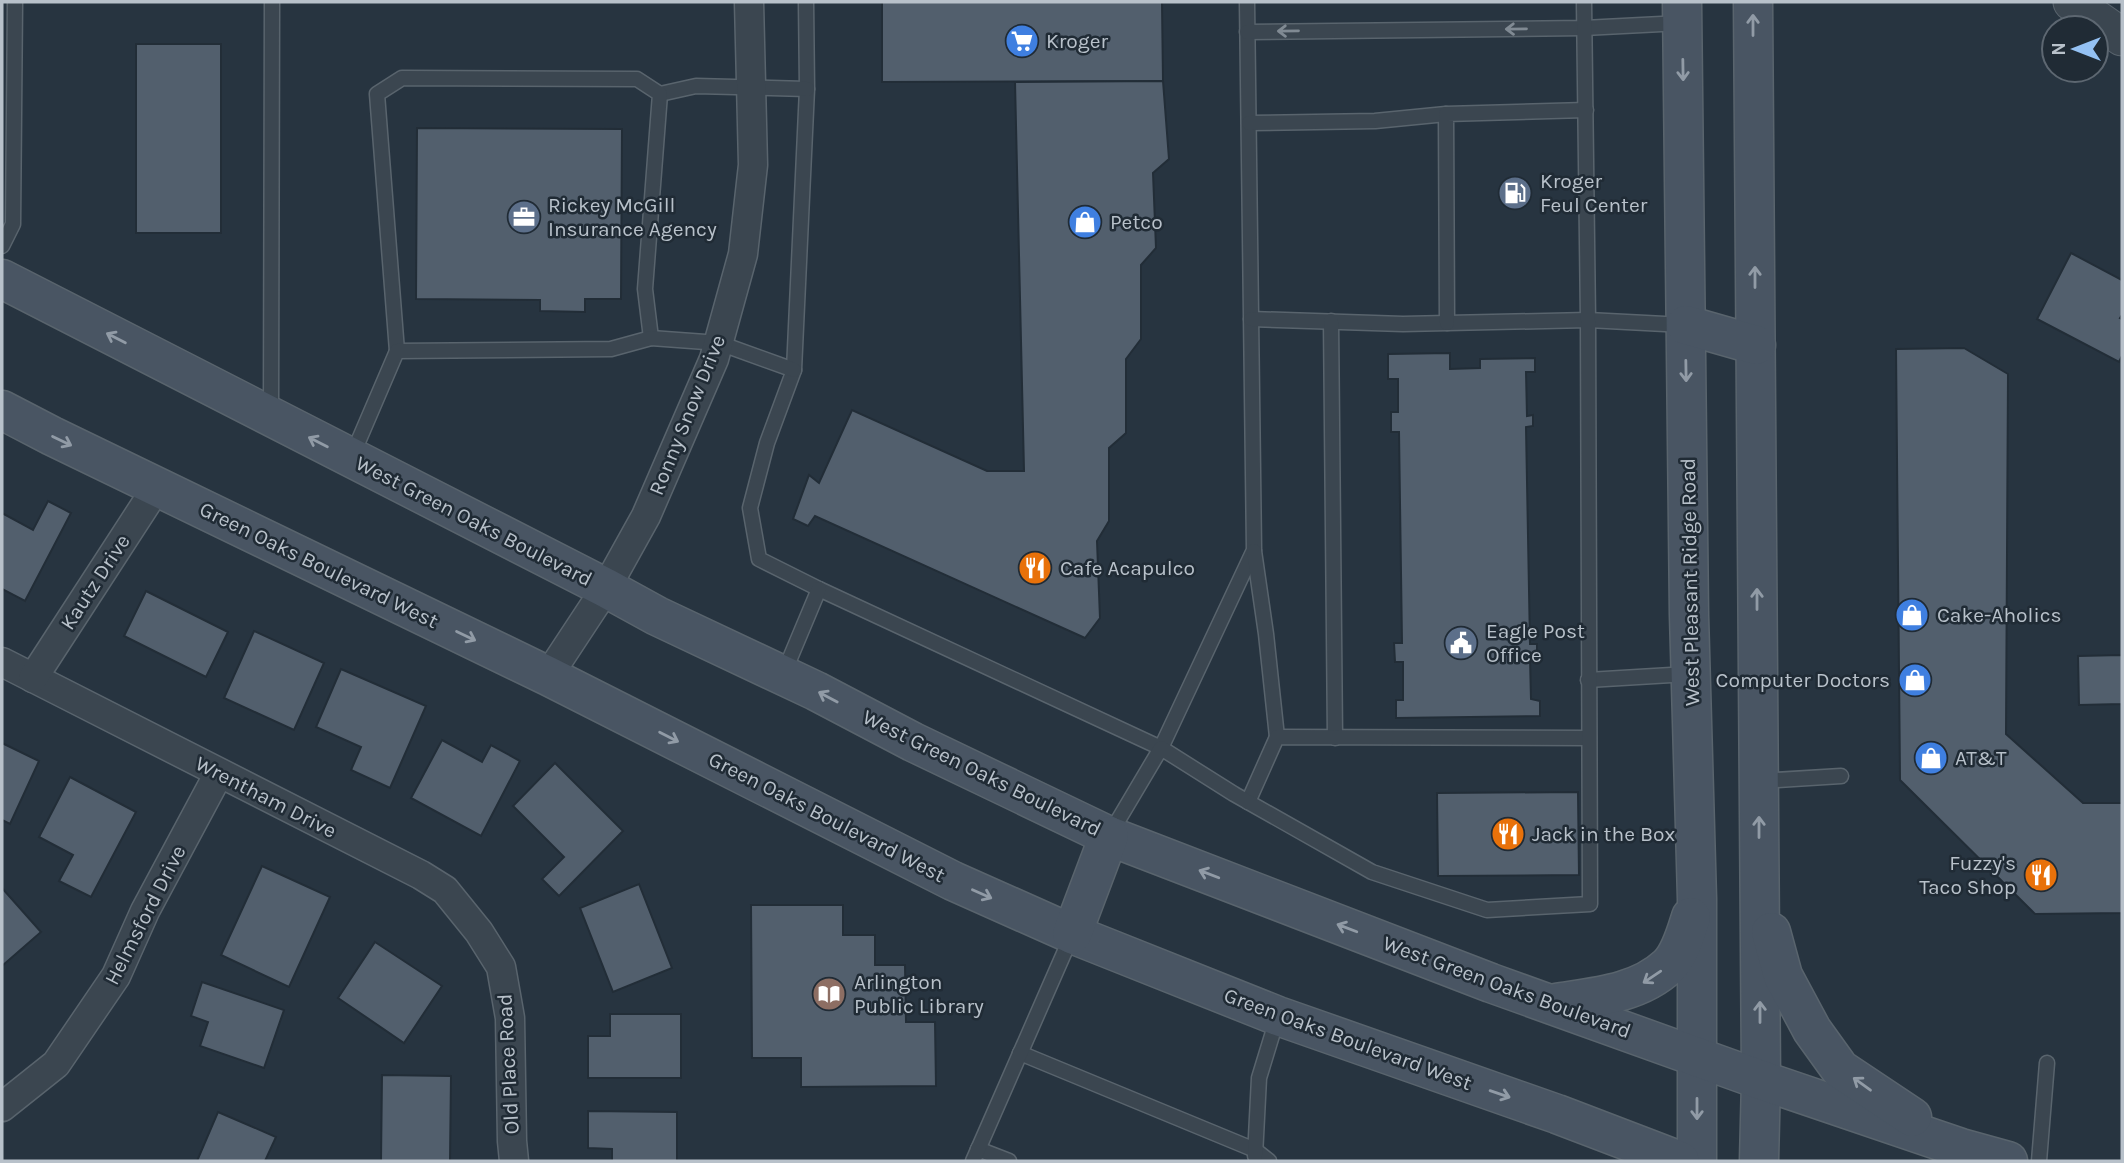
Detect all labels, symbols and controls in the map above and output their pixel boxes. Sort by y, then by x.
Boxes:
one-way arrow [1746,13,1760,36]
north arrow [2040,14,2110,84]
supermarket icon: Kroger [1003,22,1041,60]
one-way arrow [1504,22,1527,36]
one-way arrow [1277,25,1300,38]
place label: Kroger [1046,29,1108,53]
text: N [2048,42,2070,56]
one-way arrow [1676,58,1689,81]
place label: Kroger Feul Center [1540,169,1648,217]
fuel station icon: Kroger Feul Center [1496,174,1534,212]
place label: Rickey McGill Insurance Agency [548,193,717,241]
office icon: Rickey McGill Insurance Agency [505,198,543,236]
shop icon: Petco [1066,203,1104,241]
place label: Petco [1110,210,1163,234]
one-way arrow [1748,265,1762,288]
one-way arrow [106,331,126,345]
street label: Ronny Snow Drive [644,331,730,499]
one-way arrow [1680,359,1693,382]
one-way arrow [51,435,72,448]
one-way arrow [308,435,329,449]
street label: West Green Oaks Boulevard [352,451,596,591]
street label: West Pleasant Ridge Road [1676,458,1704,706]
street label: Green Oaks Boulevard West [196,497,442,633]
street label: Kautz Drive [55,530,135,634]
restaurant icon: Cafe Acapulco [1016,549,1054,587]
place label: Cafe Acapulco [1060,556,1195,580]
one-way arrow [1751,588,1764,611]
shop icon: Cake-Aholics [1893,596,1931,634]
place label: Cake-Aholics [1937,603,2062,627]
place label: Eagle Post Office [1486,619,1585,667]
public building icon: Eagle Post Office [1442,624,1480,662]
one-way arrow [455,630,476,643]
shop icon: Computer Doctors [1896,661,1934,699]
place label: Computer Doctors [1716,668,1890,692]
one-way arrow [818,690,839,703]
street label: West Green Oaks Boulevard [859,705,1105,841]
one-way arrow [658,731,679,745]
shop icon: AT&T [1912,739,1950,777]
place label: AT&T [1955,746,2007,770]
street label: Green Oaks Boulevard West [705,747,949,887]
street label: Wrentham Drive [192,751,340,843]
restaurant icon: Jack in the Box [1489,815,1527,853]
one-way arrow [1752,816,1766,839]
place label: Jack in the Box [1532,822,1675,846]
street label: Helmsford Drive [99,841,191,989]
place label: Fuzzy's Taco Shop [1919,851,2016,899]
restaurant icon: Fuzzy's Taco Shop [2022,856,2060,894]
one-way arrow [1198,867,1220,880]
one-way arrow [971,888,993,901]
one-way arrow [1337,920,1359,933]
street label: West Green Oaks Boulevard [1380,931,1634,1043]
one-way arrow [1643,969,1662,984]
place label: Arlington Public Library [854,970,984,1018]
library icon: Arlington Public Library [810,975,848,1013]
street label: Green Oaks Boulevard West [1221,983,1475,1095]
street label: Old Place Road [492,993,524,1135]
one-way arrow [1754,1001,1767,1024]
one-way arrow [1853,1077,1872,1092]
one-way arrow [1489,1088,1511,1101]
one-way arrow [1690,1097,1704,1120]

